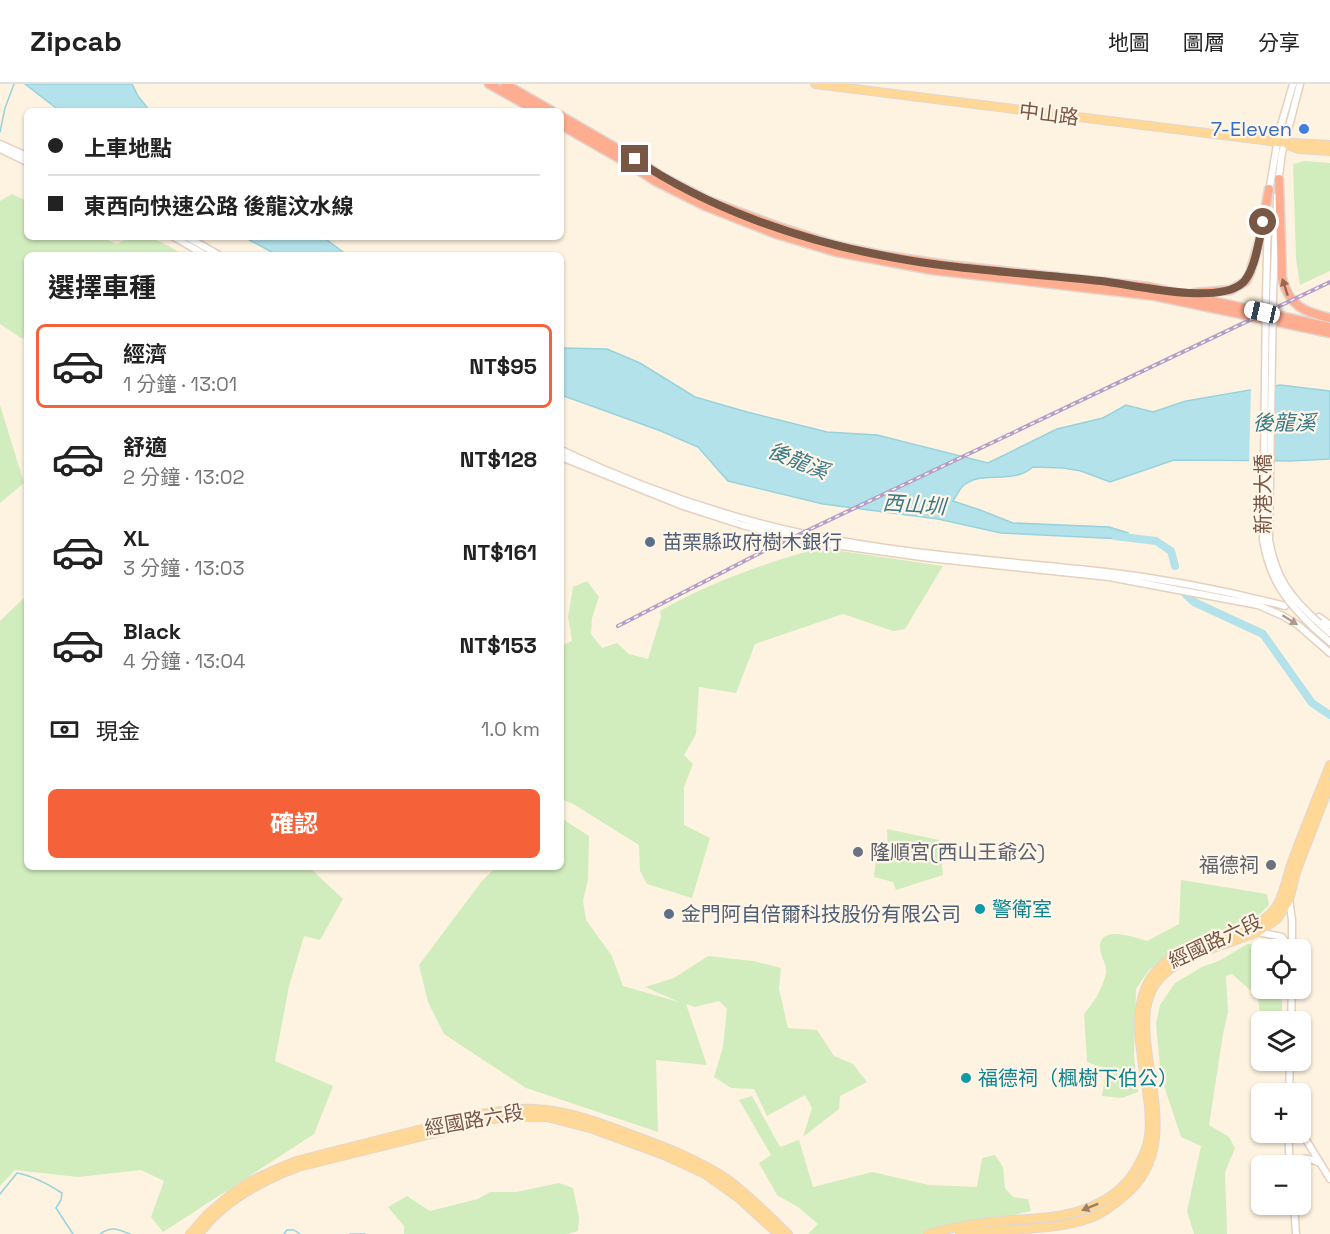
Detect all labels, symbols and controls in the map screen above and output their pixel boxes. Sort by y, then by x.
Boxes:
text: Zipcab [30,23,122,59]
text: 地圖 [1108,29,1150,56]
text: 圖層 [1183,29,1225,56]
text: 分享 [1258,29,1300,56]
street label: 中山路 [1018,97,1080,131]
place label: 7-Eleven [1211,116,1292,142]
marker: 7-Eleven [1297,122,1311,136]
text: 上車地點 [84,134,172,162]
route end [621,145,648,172]
text: 東西向快速公路 後龍汶水線 [84,192,354,220]
route start [1249,208,1276,235]
text: 選擇車種 [48,270,156,305]
one-way arrow [1280,278,1289,296]
car [1242,299,1282,325]
icon: car [51,339,105,393]
text: 經濟 [123,340,167,368]
text: NT$95 [469,352,537,380]
text: 1 分鐘 · 13:01 [123,371,237,397]
water label: 後龍溪 [1253,409,1318,436]
icon: car [51,432,105,486]
text: 舒適 [123,433,167,461]
water label: 後龍溪 [764,436,835,486]
text: NT$128 [460,445,537,473]
street label: 新港大橋 [1250,454,1276,534]
text: 2 分鐘 · 13:02 [123,464,245,490]
water label: 西山圳 [882,489,949,520]
text: XL [123,524,149,552]
icon: car [51,525,105,579]
place label: 苗栗縣政府樹木銀行 [662,529,842,555]
marker: 苗栗縣政府樹木銀行 [643,535,657,549]
text: NT$161 [463,538,537,566]
text: 3 分鐘 · 13:03 [123,555,245,581]
one-way arrow [1282,615,1298,626]
text: Black [123,617,181,645]
icon: car [51,618,105,672]
text: NT$153 [459,631,537,659]
text: 4 分鐘 · 13:04 [123,648,245,674]
icon: cash [48,713,81,746]
text: 1.0 km [481,716,540,742]
text: 現金 [96,717,140,745]
button: 確認 [48,789,540,858]
place label: 隆順宮(西山王爺公) [870,839,1045,865]
marker: 隆順宮(西山王爺公) [851,845,865,859]
place label: 福德祠 [1199,852,1259,878]
marker: 福德祠 [1264,858,1278,872]
place label: 警衛室 [992,896,1052,922]
place label: 金門阿自倍爾科技股份有限公司 [681,901,961,927]
marker: 警衛室 [973,902,987,916]
marker: 金門阿自倍爾科技股份有限公司 [662,907,676,921]
street label: 經國路六段 [1164,908,1266,974]
map controls [1251,939,1311,1215]
button: locate [1251,939,1311,999]
button: layers [1251,1011,1311,1071]
place label: 福德祠（楓樹下伯公） [978,1065,1178,1091]
marker: 福德祠（楓樹下伯公） [959,1071,973,1085]
button: + [1251,1083,1311,1143]
street label: 經國路六段 [423,1099,525,1141]
button: − [1251,1155,1311,1215]
one-way arrow [1080,1202,1098,1212]

